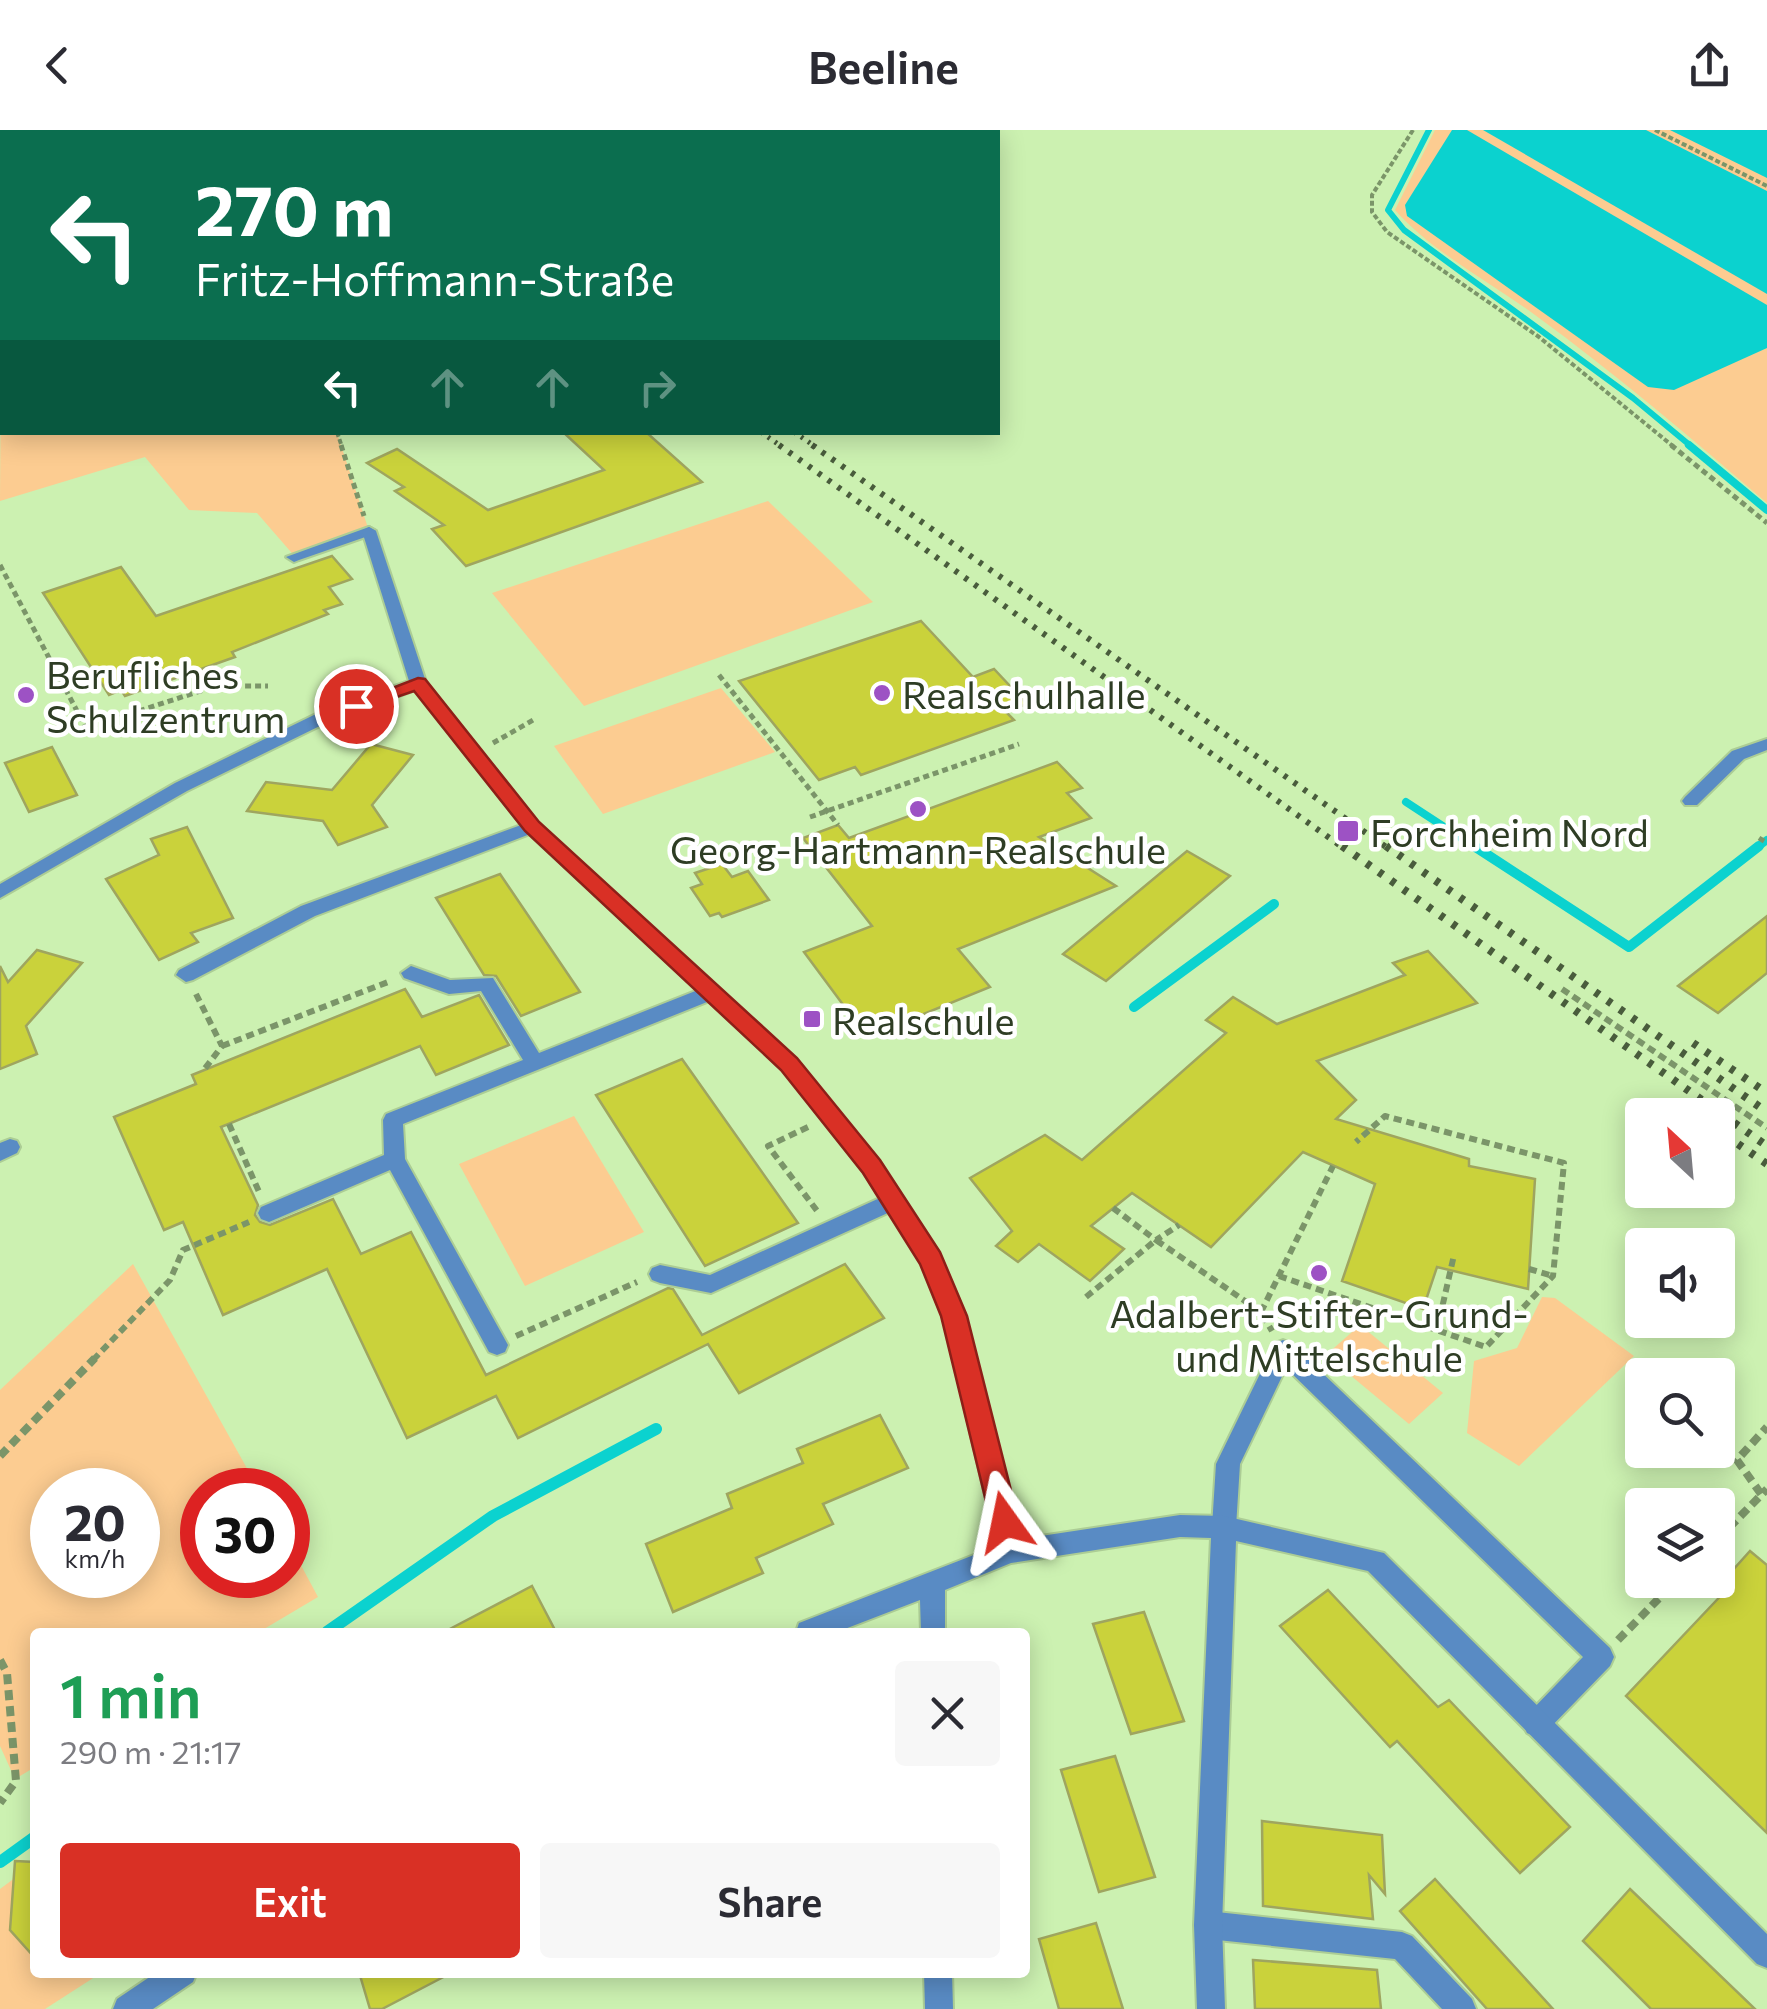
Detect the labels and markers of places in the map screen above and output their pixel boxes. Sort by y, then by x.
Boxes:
place label: Berufliches Schulzentrum [46,650,286,741]
pin [314,664,399,749]
place label: Realschulhalle [902,670,1146,717]
marker: Realschulhalle [871,682,893,704]
marker: Berufliches Schulzentrum [15,684,37,706]
marker: Georg-Hartmann-Realschule [907,798,929,820]
place label: Forchheim Nord [1370,808,1649,855]
marker: Forchheim Nord [1335,818,1361,844]
place label: Georg-Hartmann-Realschule [670,825,1166,872]
place label: Realschule [832,996,1015,1043]
marker: Realschule [801,1008,823,1030]
marker: Adalbert-Stifter-Grund- und Mittelschule [1308,1262,1330,1284]
place label: Adalbert-Stifter-Grund- und Mittelschule [1109,1289,1529,1380]

